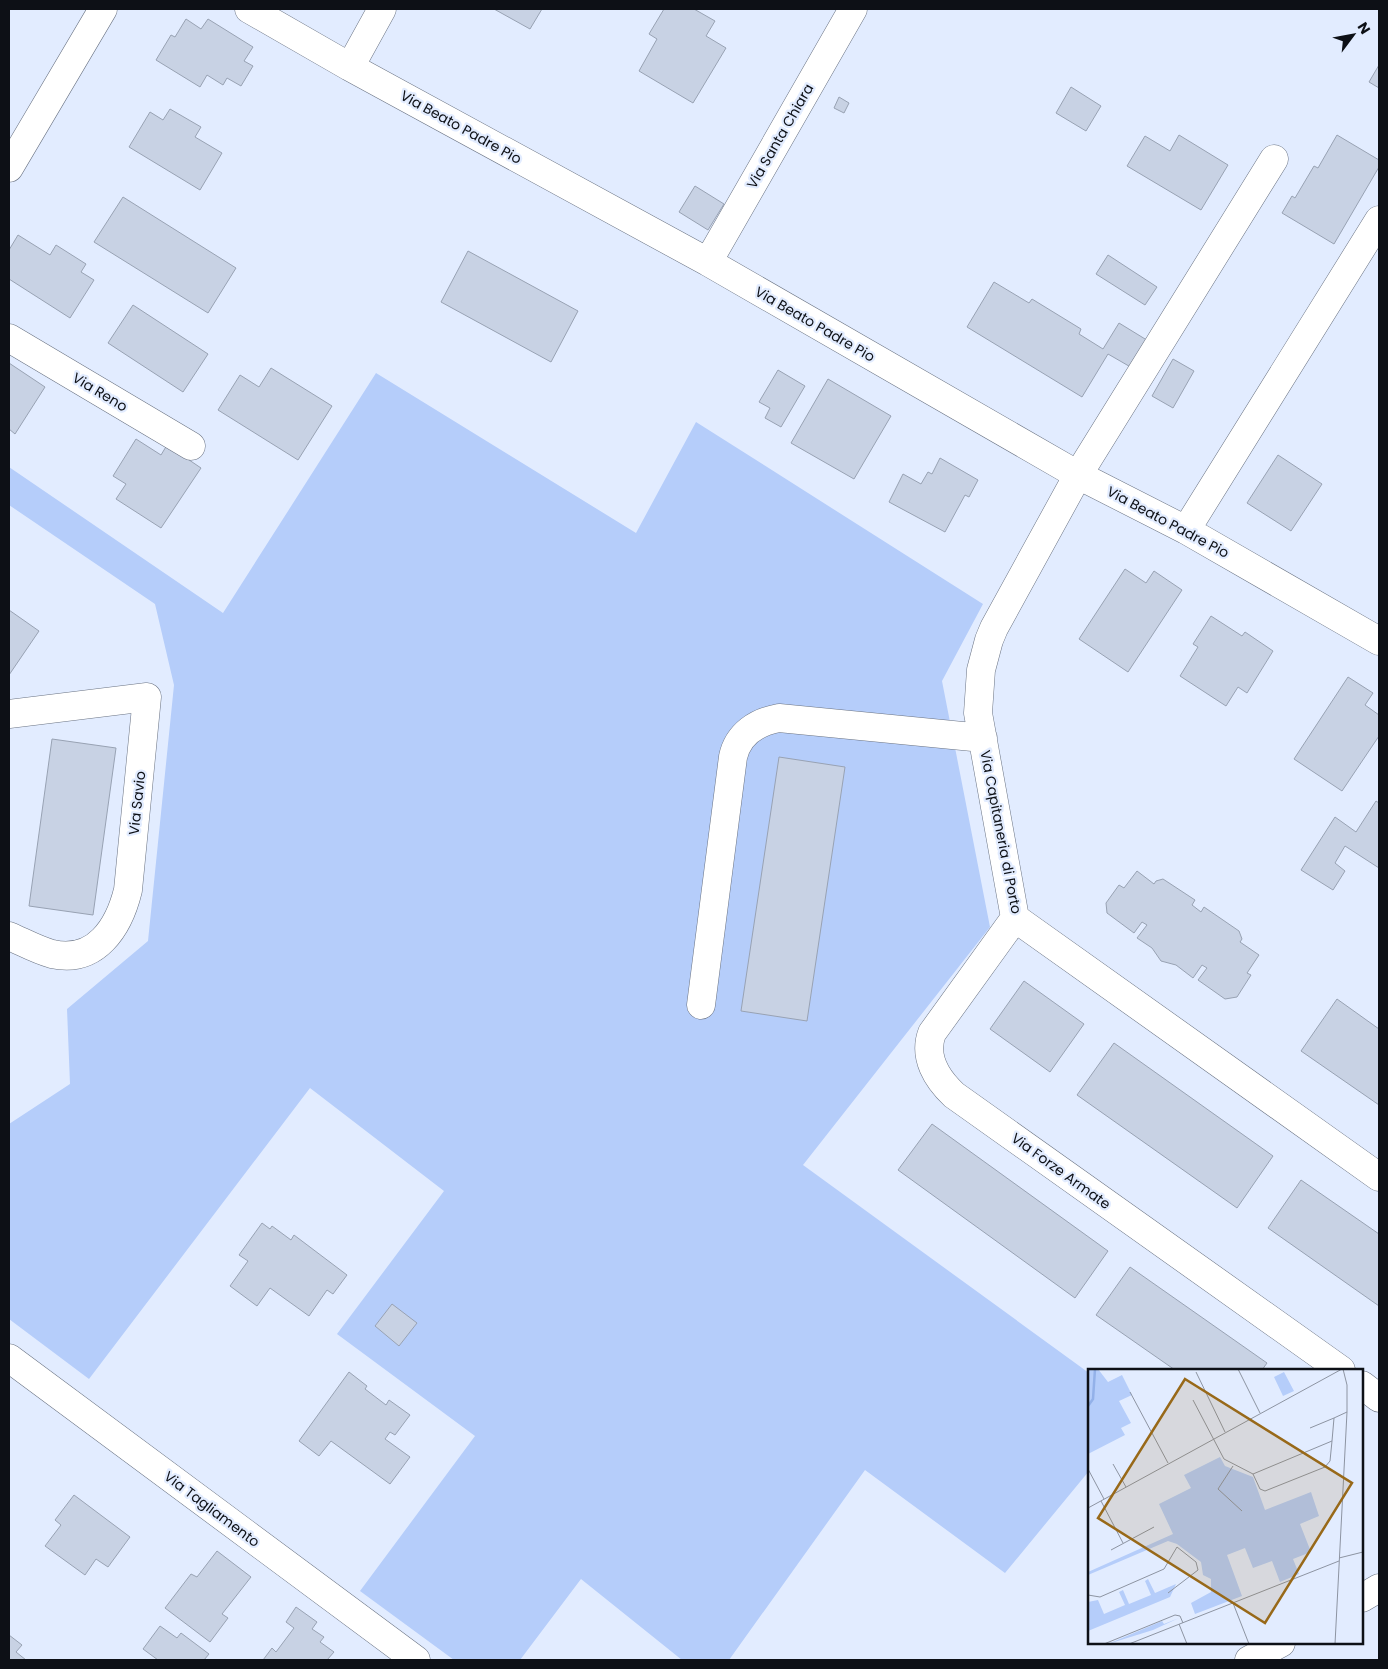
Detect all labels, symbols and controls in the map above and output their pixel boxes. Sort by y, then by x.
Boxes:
north arrow [1328,10,1378,60]
text: N [1353,18,1375,38]
street label: Via Santa Chiara [742,80,818,192]
street label: Via Beato Padre Pio [397,85,525,169]
street label: Via Beato Padre Pio [751,281,879,367]
street label: Via Reno [69,368,131,416]
street label: Via Beato Padre Pio [1103,481,1233,563]
street label: Via Capitaneria di Porto [975,748,1027,916]
street label: Via Savio [124,770,150,836]
street label: Via Forze Armate [1007,1128,1115,1214]
inset map [1088,1369,1363,1644]
street label: Via Tagliamento [160,1466,264,1552]

